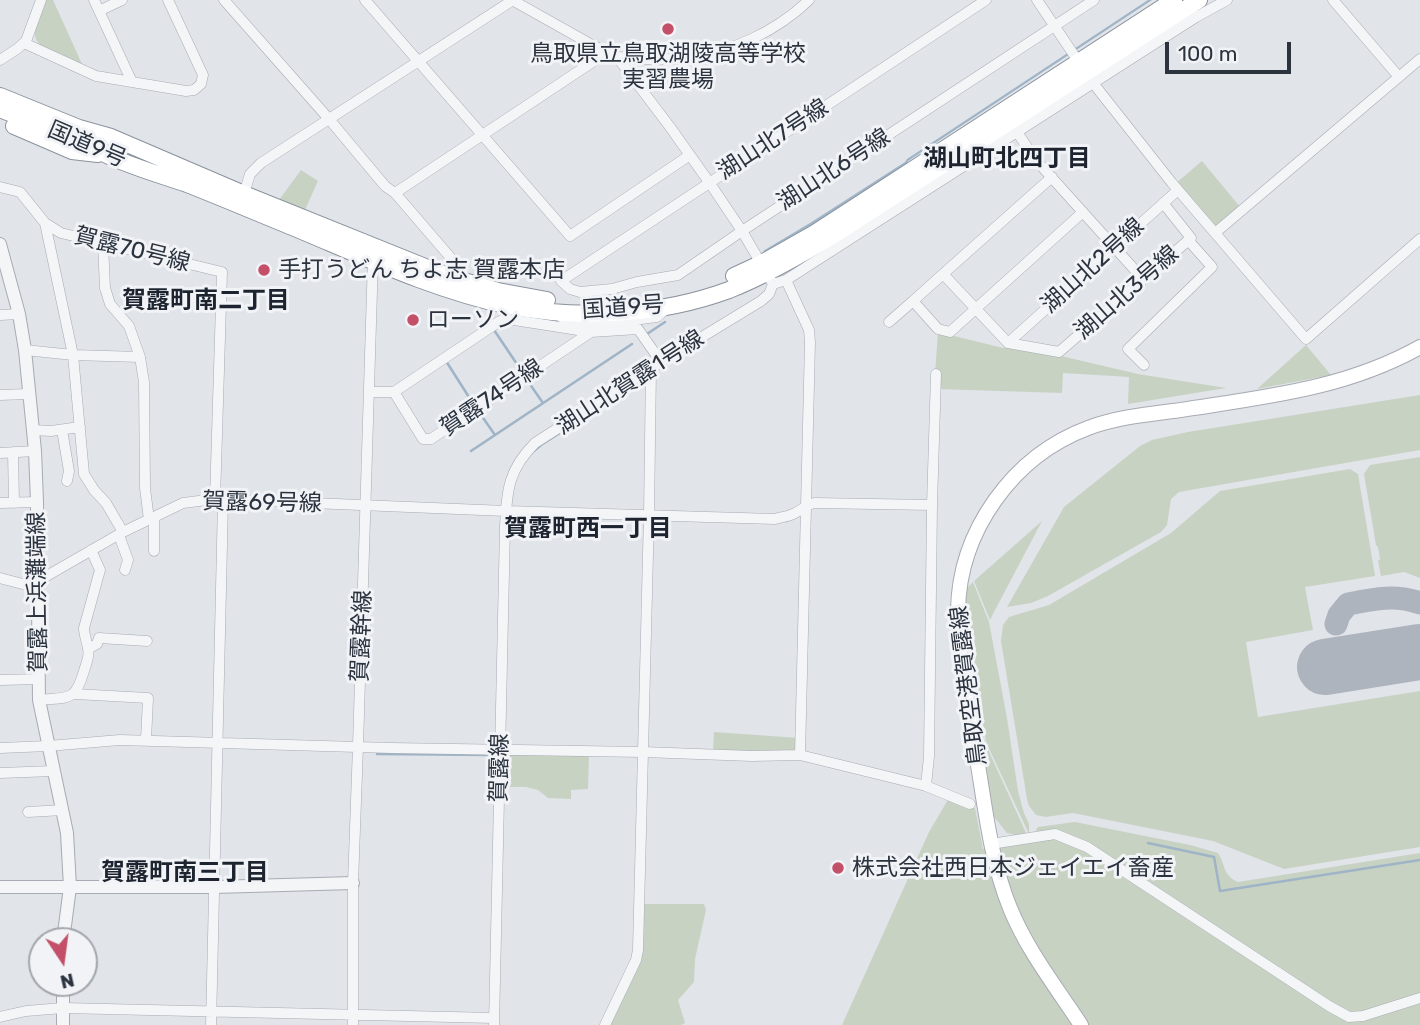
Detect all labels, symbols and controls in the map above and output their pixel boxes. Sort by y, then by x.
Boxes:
marker: 鳥取県立鳥取湖陵高等学校 実習農場 [660,21,676,37]
scale bar [1168,28,1294,72]
place label: 鳥取県立鳥取湖陵高等学校 実習農場 [530,40,806,94]
text: 100 m [1178,41,1237,66]
street label: 湖山北7号線 [712,94,834,186]
street label: 国道9号 [44,116,130,174]
street label: 湖山北6号線 [772,123,896,217]
district label: 湖山町北四丁目 [923,145,1091,173]
street label: 湖山北2号線 [1036,213,1150,319]
street label: 賀露70号線 [71,222,193,278]
street label: 湖山北3号線 [1069,240,1185,346]
place label: 手打うどん ちよ志 賀露本店 [278,256,565,284]
marker: 手打うどん ちよ志 賀露本店 [256,262,272,278]
district label: 賀露町南二丁目 [122,287,290,315]
street label: 国道9号 [581,291,665,325]
place label: ローソン [427,306,519,334]
marker: ローソン [405,312,421,328]
street label: 湖山北賀露1号線 [551,325,709,441]
street label: 賀露74号線 [436,354,548,442]
street label: 賀露69号線 [202,488,322,518]
street label: 賀露上浜灘端線 [23,511,53,673]
district label: 賀露町西一丁目 [504,515,672,543]
street label: 賀露幹線 [347,590,377,682]
street label: 鳥取空港賀露線 [945,604,993,768]
street label: 賀露線 [486,733,514,803]
place label: 株式会社西日本ジェイエイ畜産 [852,854,1174,882]
district label: 賀露町南三丁目 [101,859,269,887]
marker: 株式会社西日本ジェイエイ畜産 [830,860,846,876]
north arrow [28,927,98,997]
text: N [58,968,77,994]

